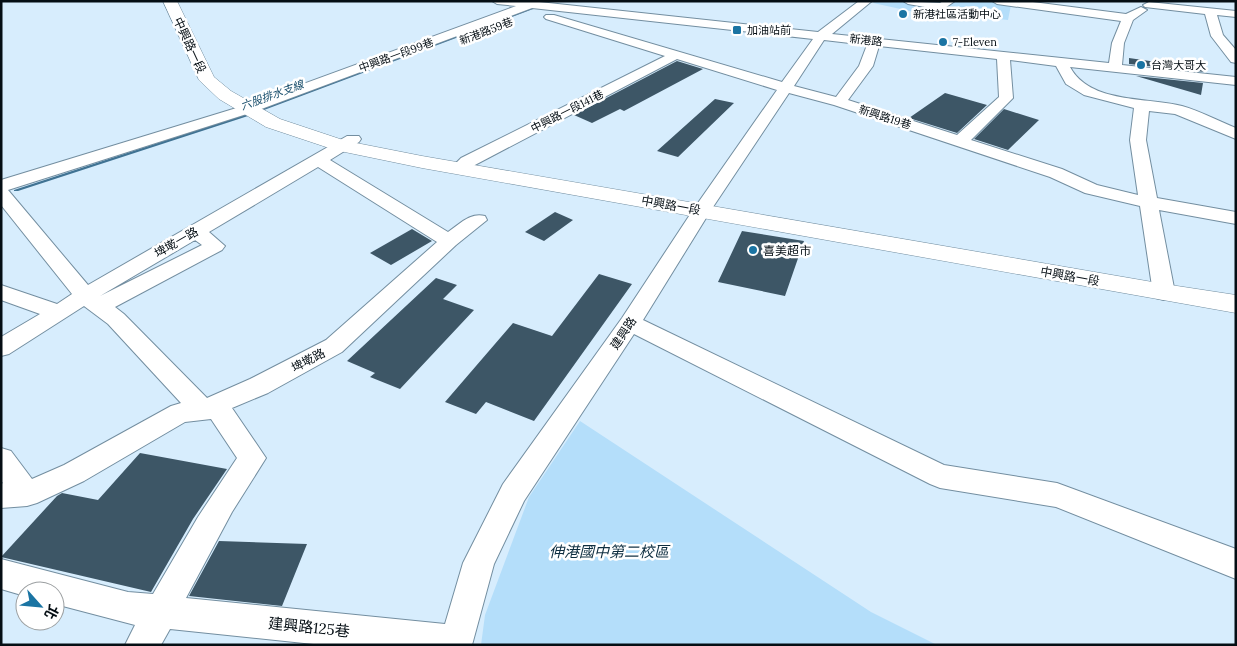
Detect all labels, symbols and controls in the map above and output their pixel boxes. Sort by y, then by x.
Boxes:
place label: 新港社區活動中心 [913,7,1001,21]
marker: 新港社區活動中心 [897,8,909,20]
street label: 新港路59巷 [457,14,515,48]
street label: 中興路一段 [171,15,209,75]
place label: 加油站前 [747,23,791,37]
marker: 加油站前 [731,24,743,36]
street label: 新港路 [849,31,883,49]
street label: 中興路一段99巷 [357,35,435,75]
place label: 7-Eleven [953,35,997,49]
marker: 7-Eleven [937,36,949,48]
place label: 台灣大哥大 [1151,58,1206,72]
marker: 台灣大哥大 [1135,59,1147,71]
water label: 六股排水支線 [239,76,307,113]
street label: 中興路一段141巷 [528,87,606,135]
street label: 新興路19巷 [857,102,913,132]
street label: 中興路一段 [640,192,702,218]
street label: 埤墘一路 [151,224,201,260]
place label: 喜美超市 [763,243,811,258]
marker: 喜美超市 [747,244,759,256]
street label: 中興路一段 [1039,263,1101,289]
street label: 建興路 [607,314,639,352]
street label: 埤墘路 [289,345,327,375]
park label: 伸港國中第二校區 [549,542,671,561]
north arrow [15,581,65,631]
text: 北 [40,602,63,622]
street label: 建興路125巷 [267,613,351,641]

